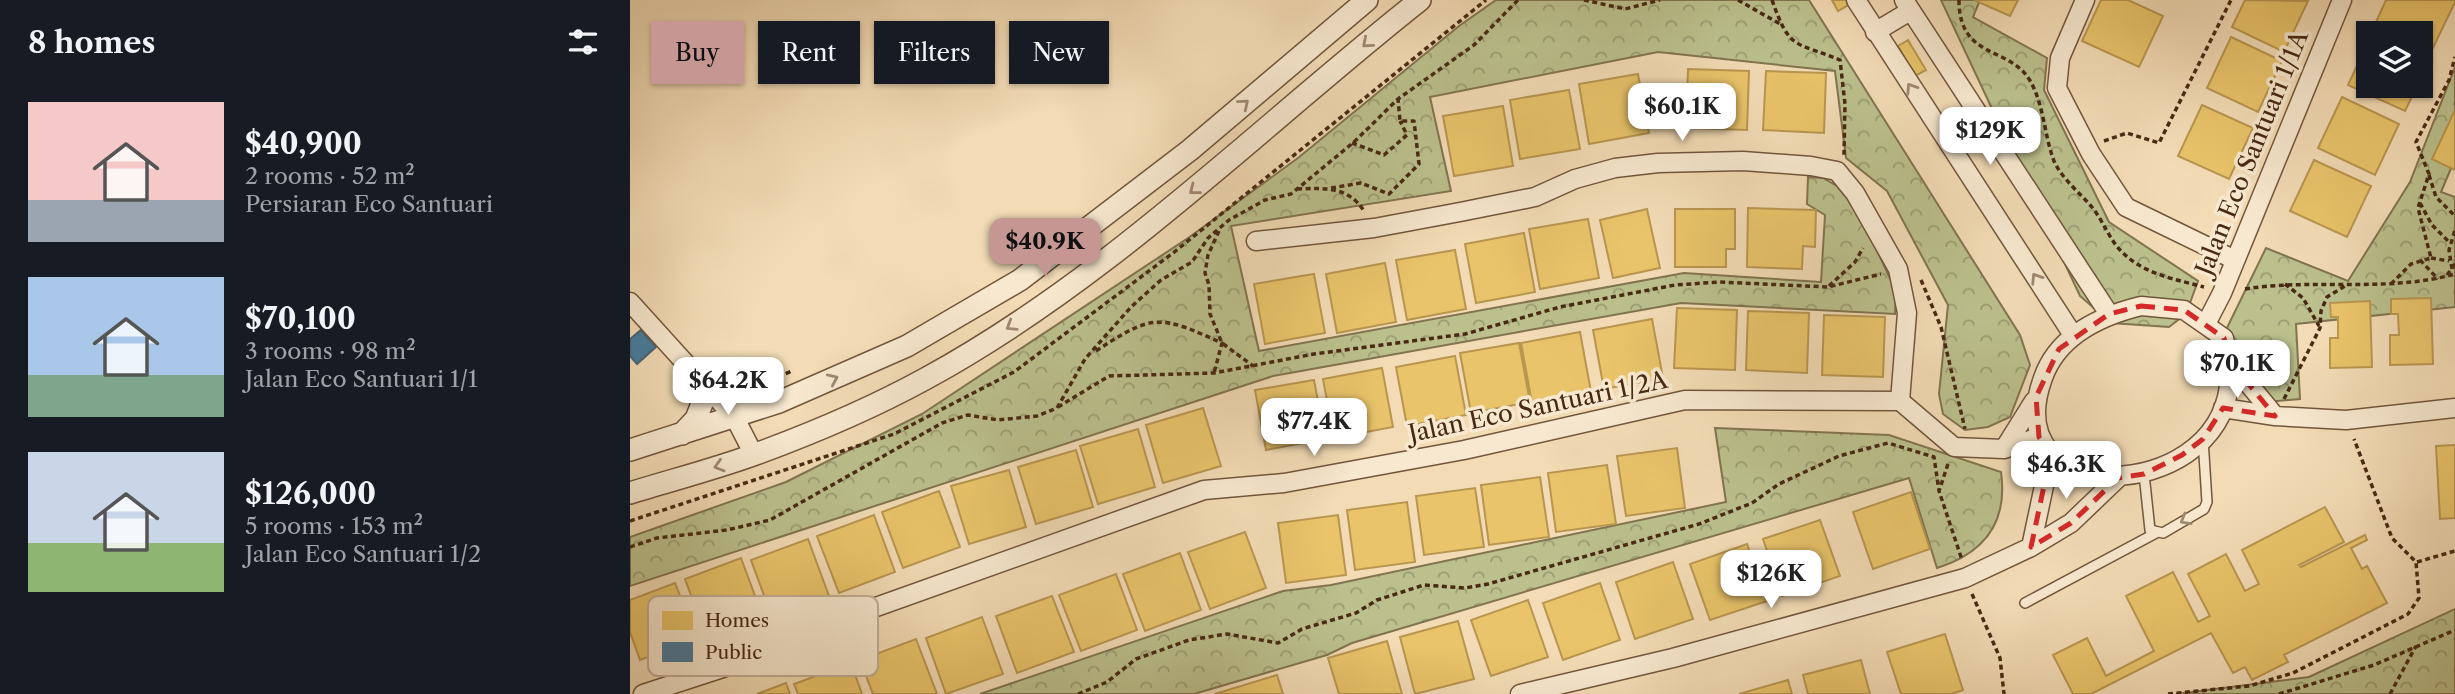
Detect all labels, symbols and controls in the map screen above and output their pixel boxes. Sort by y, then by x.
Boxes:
chip: Buy [651,21,744,84]
chip: Rent [758,21,860,84]
chip: Filters [874,21,995,84]
chip: New [1009,21,1109,84]
map controls [2356,21,2433,98]
button: layers [2356,21,2433,98]
icon: filters [564,23,602,61]
text: 8 homes [28,24,155,61]
street label: Jalan Eco Santuari 1/1A [2188,25,2314,283]
one-way arrow [1362,35,1375,47]
one-way arrow [1906,82,1919,95]
pin: $60.1K [1625,83,1739,143]
text: $60.1K [1644,92,1720,120]
one-way arrow [1236,100,1249,112]
pin: $129K [1941,108,2039,167]
text: $129K [1956,116,2024,144]
text: $40,900 [245,125,362,162]
icon: home [84,130,168,214]
text: 2 rooms · 52 m² [245,162,415,190]
one-way arrow [1189,182,1201,195]
text: Persiaran Eco Santuari [245,190,493,218]
pin: $40.9K [988,218,1102,278]
text: $40.9K [1006,227,1084,255]
one-way arrow [2031,273,2044,286]
text: $70,100 [245,300,356,337]
icon: home [84,305,168,389]
one-way arrow [1006,317,1019,330]
text: 3 rooms · 98 m² [245,337,416,365]
pin: $70.1K [2180,340,2294,400]
text: $70.1K [2200,349,2274,377]
pin: $64.2K [671,358,785,417]
text: Jalan Eco Santuari 1/1 [245,365,478,393]
street label: Jalan Eco Santuari 1/2A [1402,365,1671,449]
text: $64.2K [689,366,767,394]
one-way arrow [825,373,838,387]
pin: $77.4K [1257,398,1371,458]
text: $77.4K [1277,407,1351,435]
pin: $46.3K [2009,442,2123,501]
text: $46.3K [2027,450,2105,478]
one-way arrow [713,458,726,472]
text: $126,000 [245,475,376,512]
icon: home [84,480,168,564]
text: 5 rooms · 153 m² [245,512,423,540]
one-way arrow [2180,512,2192,525]
text: Jalan Eco Santuari 1/2 [245,540,481,568]
pin: $126K [1722,550,1820,610]
text: $126K [1737,559,1805,587]
legend [648,596,878,676]
text: Homes [705,609,769,632]
text: Public [705,641,762,664]

